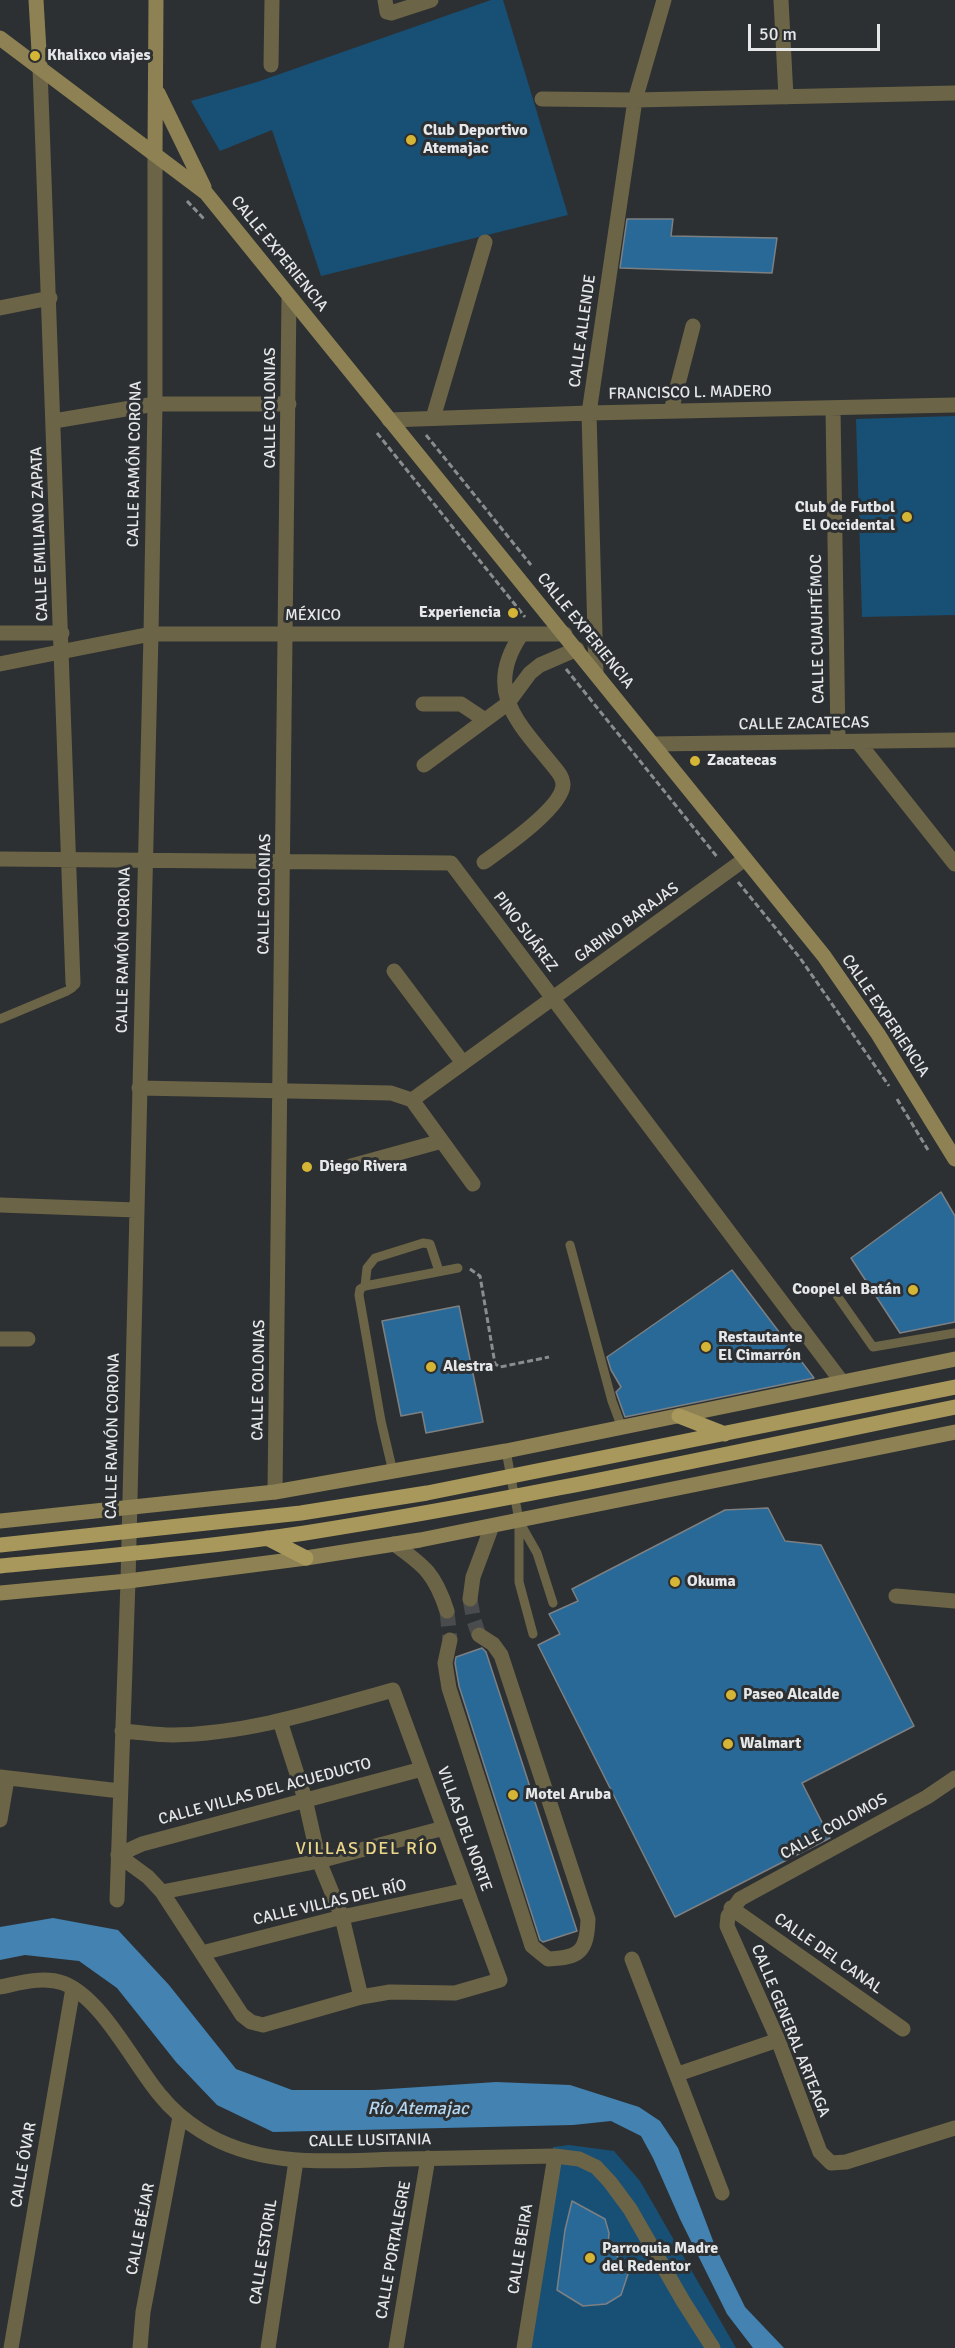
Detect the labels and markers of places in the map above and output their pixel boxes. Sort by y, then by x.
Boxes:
place label: Khalixco viajes [47,46,150,66]
marker: Khalixco viajes [28,49,42,63]
place label: Club Deportivo Atemajac [423,121,527,159]
marker: Club Deportivo Atemajac [404,133,418,147]
place label: Club de Futbol El Occidental [795,498,895,536]
marker: Club de Futbol El Occidental [900,510,914,524]
place label: Experiencia [419,603,501,623]
marker: Experiencia [506,606,520,620]
place label: Zacatecas [707,751,777,771]
marker: Zacatecas [688,754,702,768]
place label: Diego Rivera [319,1157,407,1177]
marker: Diego Rivera [300,1160,314,1174]
place label: Coopel el Batán [792,1280,901,1300]
marker: Coopel el Batán [906,1283,920,1297]
place label: Restautante El Cimarrón [718,1328,802,1366]
marker: Restautante El Cimarrón [699,1340,713,1354]
place label: Alestra [443,1357,493,1377]
marker: Alestra [424,1360,438,1374]
place label: Okuma [687,1572,736,1592]
marker: Okuma [668,1575,682,1589]
place label: Paseo Alcalde [743,1685,839,1705]
marker: Paseo Alcalde [724,1688,738,1702]
place label: Walmart [740,1734,801,1754]
marker: Walmart [721,1737,735,1751]
place label: Motel Aruba [525,1785,611,1805]
marker: Motel Aruba [506,1788,520,1802]
place label: Parroquia Madre del Redentor [602,2239,718,2277]
marker: Parroquia Madre del Redentor [583,2251,597,2265]

